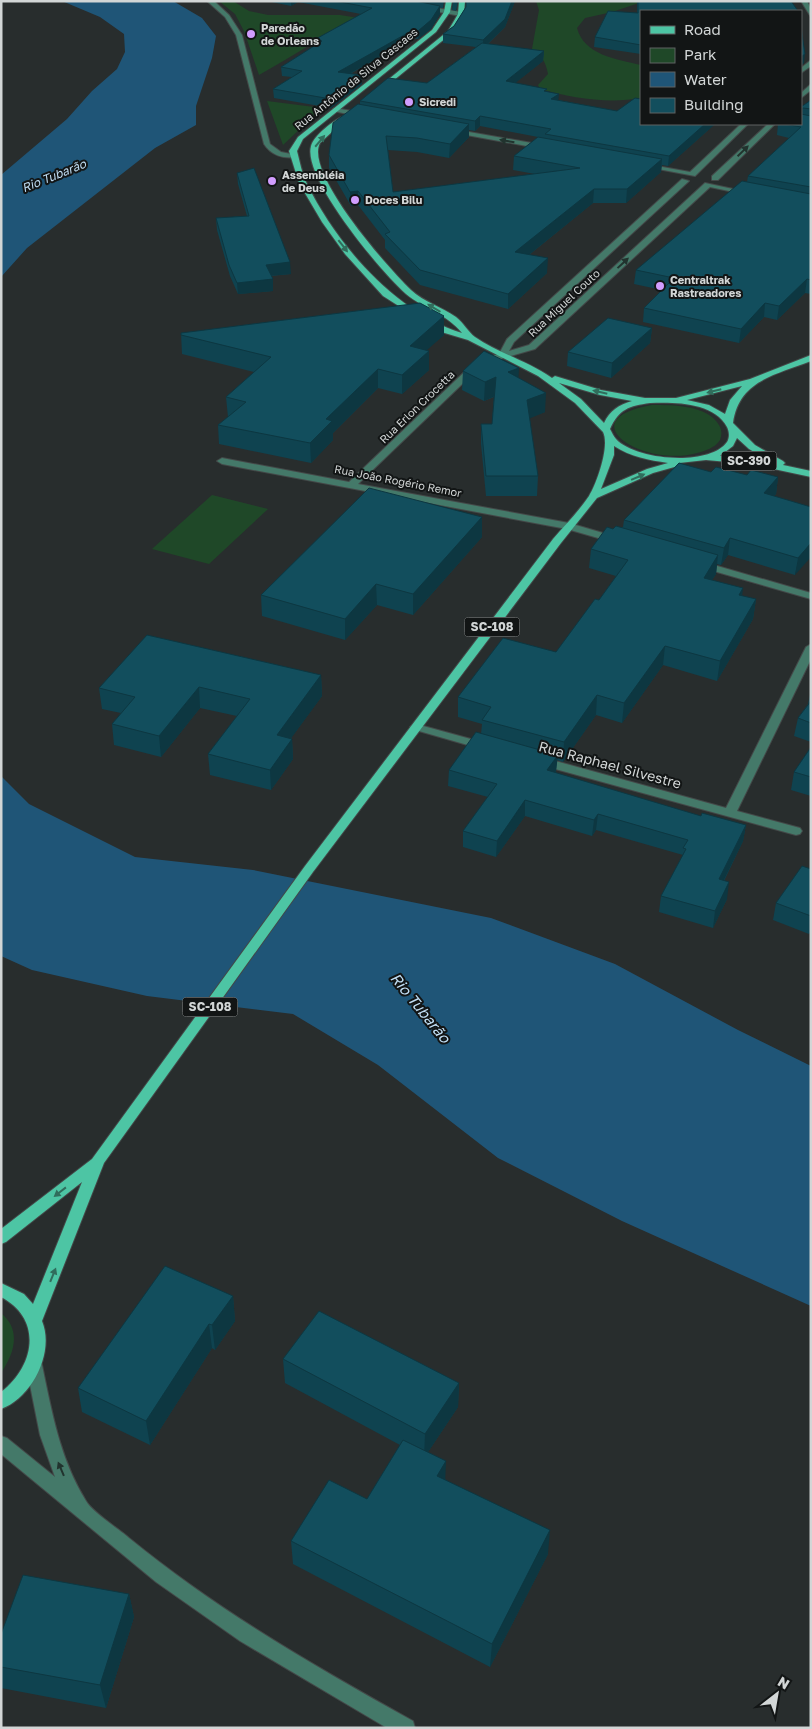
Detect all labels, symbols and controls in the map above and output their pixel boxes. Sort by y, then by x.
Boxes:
legend [640,10,802,125]
text: Road [684,20,721,38]
place label: Paredão de Orleans [261,21,319,47]
street label: Rua Antônio da Silva Cascaes [291,25,420,132]
marker: Paredão de Orleans [245,28,257,40]
text: Park [684,45,717,63]
text: Water [684,70,727,88]
place label: Sicredi [419,95,456,108]
text: Building [684,95,744,113]
marker: Sicredi [403,96,415,108]
one-way arrow [314,135,325,148]
one-way arrow [498,136,514,144]
one-way arrow [737,145,749,157]
water label: Rio Tubarão [20,156,89,195]
place label: Assembléia de Deus [282,168,344,194]
marker: Assembléia de Deus [266,175,278,187]
place label: Doces Bilu [365,193,422,206]
marker: Doces Bilu [349,194,361,206]
one-way arrow [338,239,349,252]
one-way arrow [617,257,629,269]
street label: Rua Miguel Couto [525,266,602,339]
place label: Centraltrak Rastreadores [670,273,742,299]
marker: Centraltrak Rastreadores [654,280,666,292]
one-way arrow [427,304,440,313]
street label: Rua Erlon Crocetta [377,368,457,446]
one-way arrow [706,387,721,395]
one-way arrow [593,388,608,396]
road number: SC-390 [722,452,776,471]
street label: Rua João Rogério Remor [333,462,463,499]
one-way arrow [630,472,645,480]
road number: SC-108 [464,618,520,636]
street label: Rua Raphael Silvestre [537,737,683,792]
water label: Rio Tubarão [387,969,455,1047]
road number: SC-108 [182,998,238,1016]
one-way arrow [54,1186,67,1197]
one-way arrow [49,1267,57,1282]
one-way arrow [56,1462,64,1476]
north arrow [752,1669,802,1719]
text: N [775,1672,793,1692]

